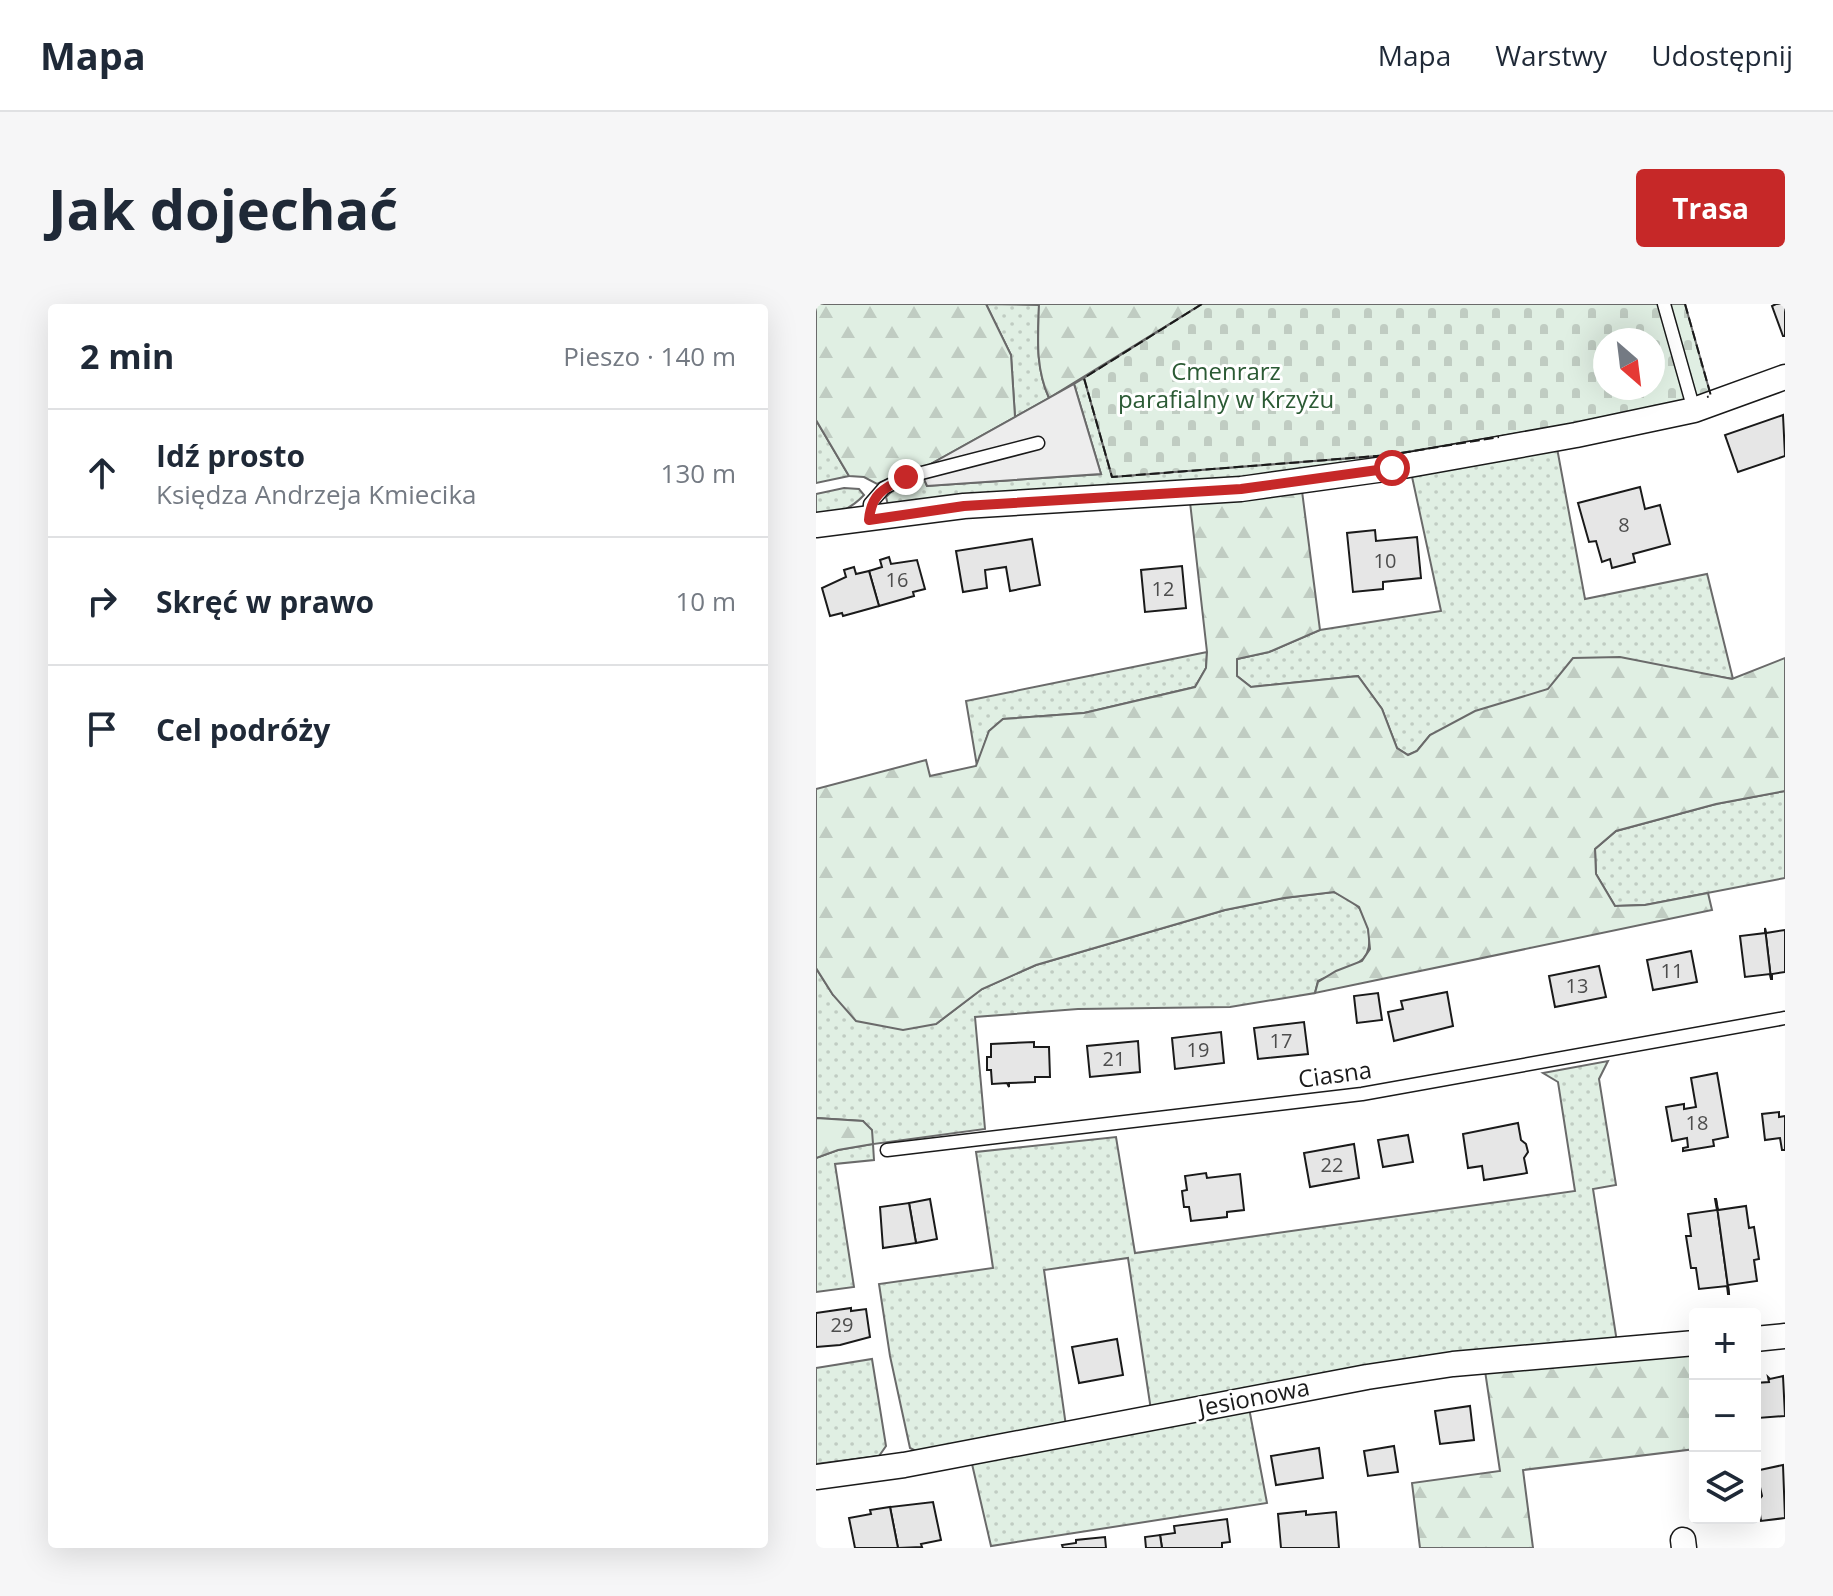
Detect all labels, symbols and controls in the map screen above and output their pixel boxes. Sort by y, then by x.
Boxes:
text: Mapa [40,29,146,81]
text: Mapa [1378,36,1451,74]
text: Warstwy [1495,36,1607,74]
text: Udostępnij [1651,36,1793,74]
button: Trasa [1636,169,1785,247]
text: Jak dojechać [48,170,398,246]
north arrow [1593,328,1665,400]
text: 2 min [80,333,174,379]
text: Pieszo · 140 m [563,338,736,374]
park label: Cmenrarz parafialny w Krzyżu [1118,354,1334,415]
text: Idź prosto [156,435,305,476]
route start [1374,450,1410,486]
icon: ahead [80,451,124,495]
text: 130 m [661,455,736,491]
route end [888,459,924,495]
text: Księdza Andrzeja Kmiecika [156,476,477,512]
house number: 8 [1618,511,1630,538]
house number: 10 [1374,547,1396,574]
house number: 16 [886,566,908,593]
house number: 12 [1152,575,1174,602]
icon: right [80,579,124,623]
text: Skręć w prawo [156,581,374,622]
text: 10 m [675,583,736,619]
icon: arrive [80,707,124,751]
text: Cel podróży [156,709,330,750]
house number: 11 [1661,957,1683,984]
house number: 13 [1566,972,1588,999]
house number: 17 [1270,1027,1292,1054]
house number: 19 [1187,1036,1209,1063]
house number: 21 [1103,1045,1125,1072]
street label: Ciasna [1296,1052,1374,1095]
house number: 18 [1686,1109,1708,1136]
house number: 22 [1321,1151,1343,1178]
map controls [1689,1308,1761,1524]
button: + [1689,1308,1761,1380]
house number: 29 [831,1311,853,1338]
street label: Jesionowa [1193,1370,1312,1424]
button: − [1689,1380,1761,1452]
button: layers [1689,1452,1761,1524]

